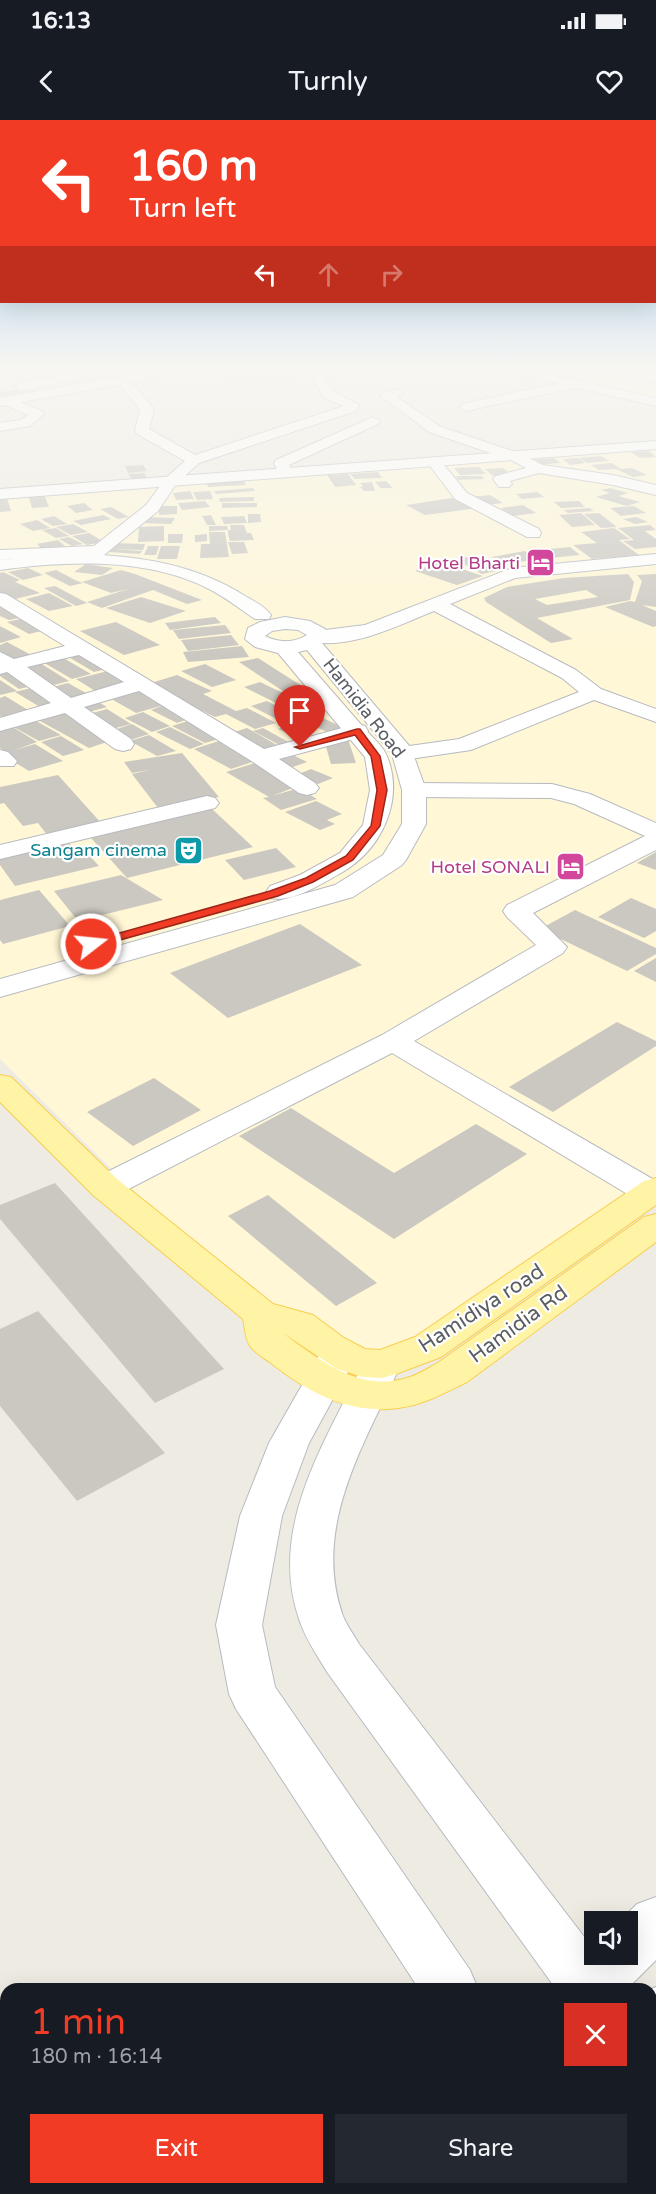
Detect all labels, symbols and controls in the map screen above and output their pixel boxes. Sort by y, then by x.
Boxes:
text: 16:13 [30,8,91,34]
icon: back [30,65,63,98]
text: Turnly [288,65,368,98]
icon: heart [593,65,626,98]
text: 160 m [129,141,258,192]
icon: left [30,144,108,222]
text: Turn left [129,192,236,225]
icon: left [249,258,282,291]
icon: ahead [312,258,345,291]
icon: right [375,258,408,291]
hotel icon: Hotel Bharti [525,547,557,579]
place label: Hotel Bharti [418,552,520,574]
street label: Hamidia Road [318,654,410,762]
pin [274,685,325,747]
icon: arrive [283,694,316,727]
theatre icon: Sangam cinema [172,834,204,866]
place label: Sangam cinema [30,839,167,861]
hotel icon: Hotel SONALI [555,851,587,883]
place label: Hotel SONALI [431,856,550,878]
position arrow [59,912,123,976]
street label: Hamidiya road [414,1259,549,1358]
street label: Hamidia Rd [464,1280,573,1369]
map controls [584,1911,638,1965]
button: sound [584,1911,638,1965]
text: 1 min [30,2001,126,2044]
button: close [564,2003,627,2066]
text: 180 m · 16:14 [30,2045,162,2069]
button: Exit [30,2114,323,2183]
button: Share [335,2114,627,2183]

